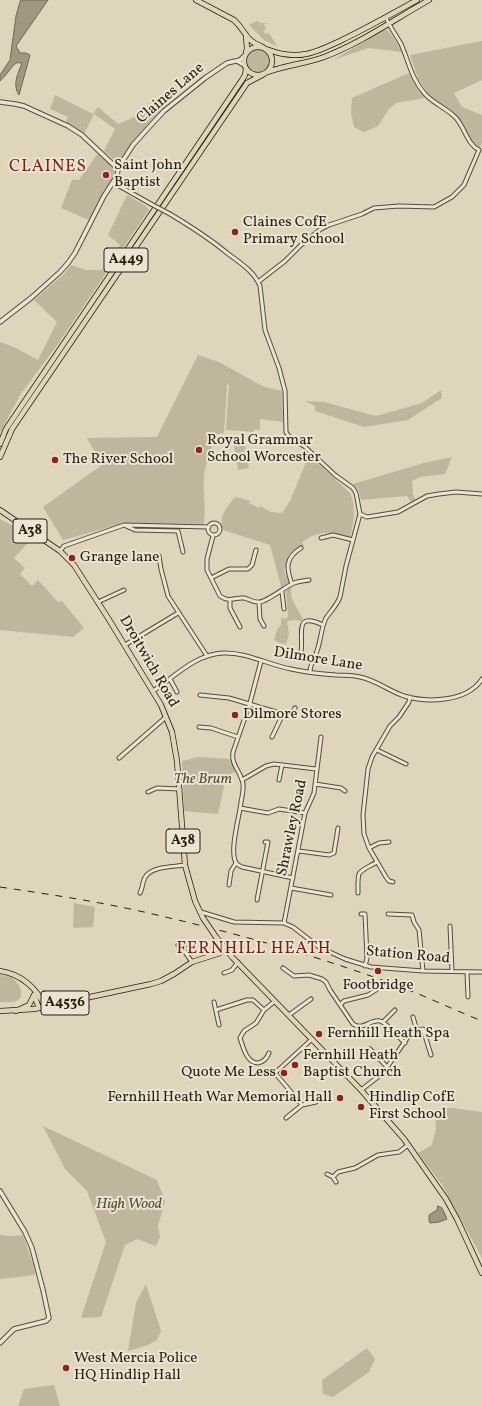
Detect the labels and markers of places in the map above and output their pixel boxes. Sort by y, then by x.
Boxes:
place label: Saint John Baptist [114,157,182,192]
marker: Saint John Baptist [101,170,111,180]
place label: Claines CofE Primary School [243,214,345,249]
marker: Claines CofE Primary School [230,227,240,237]
place label: Royal Grammar School Worcester [207,432,321,467]
marker: Royal Grammar School Worcester [194,445,204,455]
place label: The River School [63,451,173,469]
marker: The River School [50,455,60,465]
place label: Grange lane [80,549,159,567]
marker: Grange lane [67,553,77,563]
place label: Dilmore Stores [243,706,342,724]
marker: Dilmore Stores [230,710,240,720]
marker: Footbridge [373,966,383,976]
place label: Footbridge [342,977,414,995]
place label: Fernhill Heath Spa [327,1025,450,1043]
marker: Fernhill Heath Spa [314,1029,324,1039]
place label: Fernhill Heath Baptist Church [303,1047,402,1082]
marker: Fernhill Heath Baptist Church [290,1060,300,1070]
place label: Quote Me Less [181,1064,276,1082]
marker: Quote Me Less [279,1068,289,1078]
place label: Fernhill Heath War Memorial Hall [107,1089,332,1107]
place label: Hindlip CofE First School [369,1089,455,1124]
marker: Fernhill Heath War Memorial Hall [335,1093,345,1103]
marker: Hindlip CofE First School [356,1102,366,1112]
place label: West Mercia Police HQ Hindlip Hall [74,1350,197,1385]
marker: West Mercia Police HQ Hindlip Hall [61,1363,71,1373]

